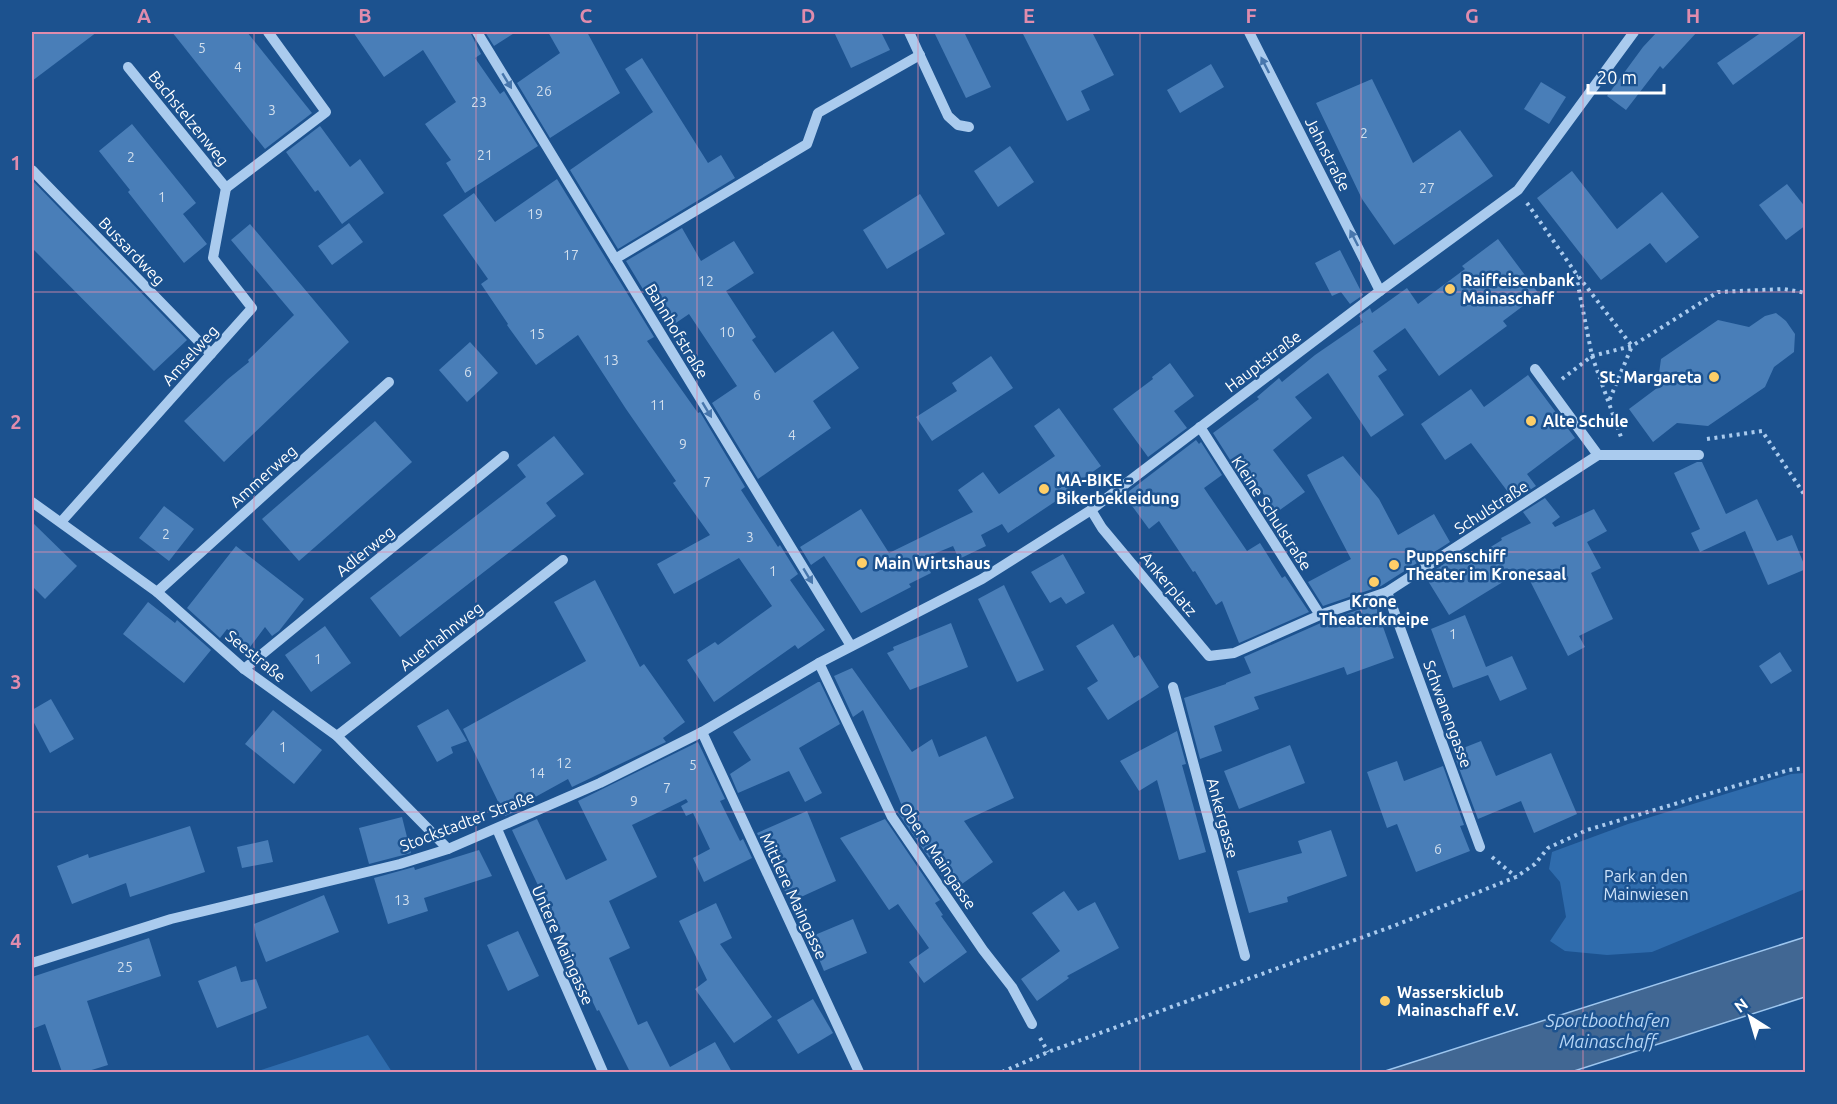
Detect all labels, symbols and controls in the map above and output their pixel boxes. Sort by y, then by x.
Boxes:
text: A [137,4,151,27]
text: B [358,4,372,27]
text: C [580,4,593,27]
text: D [801,4,815,27]
text: E [1023,4,1035,27]
text: F [1245,4,1257,27]
text: G [1465,4,1479,27]
text: H [1686,4,1700,27]
house number: 5 [198,40,206,56]
one-way arrow [1261,56,1270,73]
scale bar [1588,57,1664,95]
house number: 4 [234,59,242,75]
street label: Bachstelzenweg [145,67,233,169]
text: 20 m [1597,67,1637,87]
one-way arrow [502,73,513,90]
house number: 26 [536,83,552,99]
house number: 23 [471,94,487,110]
house number: 3 [268,102,276,118]
street label: Jahnstraße [1302,114,1354,194]
house number: 2 [1360,125,1368,141]
house number: 21 [477,147,493,163]
house number: 2 [127,149,135,165]
text: 1 [10,151,22,174]
house number: 27 [1419,180,1435,196]
house number: 1 [158,189,166,205]
house number: 19 [527,206,543,222]
street label: Bussardweg [95,213,169,289]
one-way arrow [1349,230,1358,247]
house number: 17 [563,247,579,263]
place label: Raiffeisenbank Mainaschaff [1462,271,1575,307]
house number: 12 [698,273,714,289]
street label: Bahnhofstraße [642,280,712,382]
marker: Raiffeisenbank Mainaschaff [1443,282,1457,296]
street label: Amselweg [158,321,222,389]
house number: 10 [719,324,735,340]
house number: 15 [529,326,545,342]
street label: Hauptstraße [1222,327,1304,395]
house number: 13 [603,352,619,368]
house number: 6 [464,364,472,380]
place label: St. Margareta [1600,368,1702,386]
marker: St. Margareta [1707,370,1721,384]
house number: 6 [753,387,761,403]
house number: 11 [650,397,666,413]
one-way arrow [701,402,712,418]
text: 2 [10,410,22,433]
place label: Alte Schule [1543,412,1628,430]
marker: Alte Schule [1524,414,1538,428]
house number: 4 [788,427,796,443]
house number: 9 [679,436,687,452]
street label: Ammerweg [226,441,300,511]
street label: Kleine Schulstraße [1228,453,1316,573]
place label: MA-BIKE - Bikerbekleidung [1056,471,1179,507]
house number: 7 [703,474,711,490]
street label: Schulstraße [1451,477,1531,537]
marker: MA-BIKE - Bikerbekleidung [1037,482,1051,496]
street label: Adlerweg [332,522,398,580]
house number: 2 [162,526,170,542]
house number: 3 [746,529,754,545]
place label: Puppenschiff Theater im Kronesaal [1406,547,1566,583]
street label: Ankerplatz [1137,548,1201,620]
place label: Main Wirtshaus [874,554,991,572]
marker: Main Wirtshaus [855,556,869,570]
marker: Puppenschiff Theater im Kronesaal [1387,558,1401,572]
house number: 1 [769,563,777,579]
one-way arrow [803,568,814,584]
marker: Krone Theaterkneipe [1367,575,1381,589]
place label: Krone Theaterkneipe [1319,592,1429,628]
street label: Auerhahnweg [396,598,486,674]
street label: Seestraße [222,626,290,686]
house number: 1 [1449,626,1457,642]
house number: 1 [314,651,322,667]
street label: Schwanengasse [1420,658,1476,770]
text: 3 [10,670,22,693]
house number: 1 [279,739,287,755]
house number: 12 [556,755,572,771]
house number: 5 [689,757,697,773]
house number: 14 [529,765,545,781]
street label: Ankergasse [1204,776,1242,860]
house number: 7 [663,780,671,796]
street label: Stockstadter Straße [397,787,537,855]
house number: 9 [630,793,638,809]
street label: Obere Maingasse [896,799,980,913]
street label: Mittlere Maingasse [757,830,831,962]
house number: 6 [1434,841,1442,857]
park label: Park an den Mainwiesen [1603,867,1689,903]
street label: Untere Maingasse [529,882,597,1008]
house number: 13 [394,892,410,908]
text: 4 [10,929,22,952]
house number: 25 [117,959,133,975]
place label: Wasserskiclub Mainaschaff e.V. [1397,983,1519,1019]
north arrow [1720,987,1780,1047]
marker: Wasserskiclub Mainaschaff e.V. [1378,994,1392,1008]
text: N [1731,994,1751,1016]
water label: Sportboothafen Mainaschaff [1545,1010,1670,1052]

